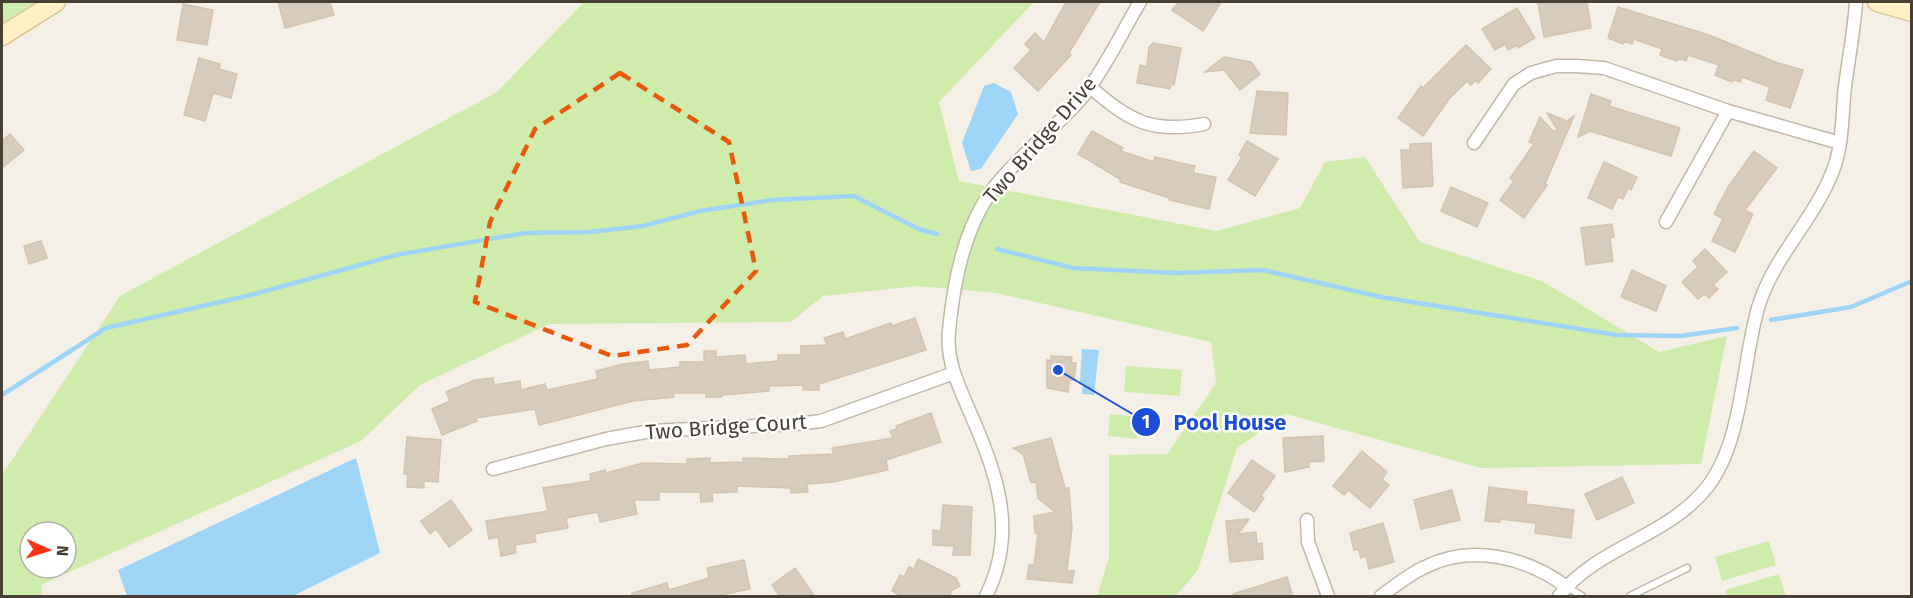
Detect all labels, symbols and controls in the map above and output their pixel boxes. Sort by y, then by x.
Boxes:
street label: Two Bridge Drive [978,71,1102,209]
callout: Pool House [1131,402,1298,442]
street label: Two Bridge Court [645,408,808,446]
text: Pool House [1174,409,1286,436]
text: 1 [1142,411,1150,433]
north arrow [18,520,78,580]
text: N [53,545,72,557]

